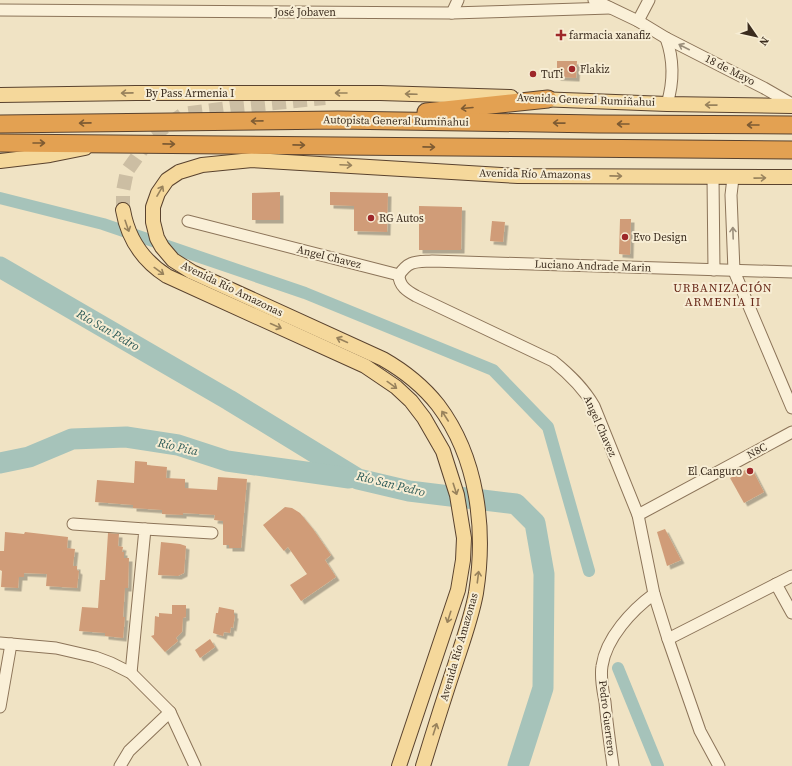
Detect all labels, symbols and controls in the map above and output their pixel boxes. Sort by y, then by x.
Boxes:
street label: José Jobaven [273,5,336,20]
north arrow [736,16,776,56]
place label: farmacia xanafiz [569,28,651,43]
marker: farmacia xanafiz [556,30,566,40]
text: N [755,34,772,49]
one-way arrow [678,42,690,50]
street label: 18 de Mayo [702,51,758,89]
place label: Flakiz [580,62,609,77]
marker: Flakiz [567,64,577,74]
place label: TuTi [541,67,563,82]
marker: TuTi [528,69,538,79]
street label: By Pass Armenia I [146,86,234,101]
one-way arrow [121,89,134,97]
one-way arrow [335,89,348,97]
one-way arrow [405,90,418,97]
street label: Avenida General Rumiñahui [517,90,655,110]
one-way arrow [705,101,718,109]
one-way arrow [461,104,474,112]
street label: Autopista General Rumiñahui [323,112,469,130]
one-way arrow [251,117,264,125]
one-way arrow [79,119,92,127]
one-way arrow [553,120,566,127]
one-way arrow [617,120,630,128]
one-way arrow [747,121,760,129]
one-way arrow [32,139,45,147]
one-way arrow [162,140,175,148]
one-way arrow [292,142,305,149]
one-way arrow [422,143,435,151]
one-way arrow [339,162,352,169]
street label: Avenida Río Amazonas [479,166,591,182]
one-way arrow [609,172,622,180]
one-way arrow [753,174,766,181]
one-way arrow [156,185,164,197]
place label: RG Autos [379,211,424,226]
marker: RG Autos [366,213,376,223]
one-way arrow [124,219,131,232]
one-way arrow [729,227,737,240]
place label: Evo Design [633,230,688,245]
marker: Evo Design [620,232,630,242]
street label: Angel Chavez [295,242,363,272]
street label: Luciano Andrade Marin [534,256,652,276]
street label: Avenida Río Amazonas [178,258,286,320]
one-way arrow [153,267,164,275]
district label: URBANIZACIÓN ARMENIA II [673,280,773,310]
water label: Río San Pedro [73,305,142,354]
one-way arrow [270,323,282,330]
one-way arrow [337,336,349,344]
one-way arrow [386,380,397,389]
street label: Angel Chavez [580,393,620,459]
one-way arrow [441,411,449,422]
water label: Río Pita [155,434,200,460]
street label: N8C [744,440,770,462]
place label: El Canguro [688,464,742,479]
marker: El Canguro [745,466,755,476]
water label: Río San Pedro [354,468,427,500]
one-way arrow [452,482,459,495]
one-way arrow [474,571,481,584]
street label: Avenida Río Amazonas [436,591,482,703]
one-way arrow [445,610,453,622]
street label: Pedro Guerrero [595,679,619,757]
one-way arrow [431,723,439,735]

